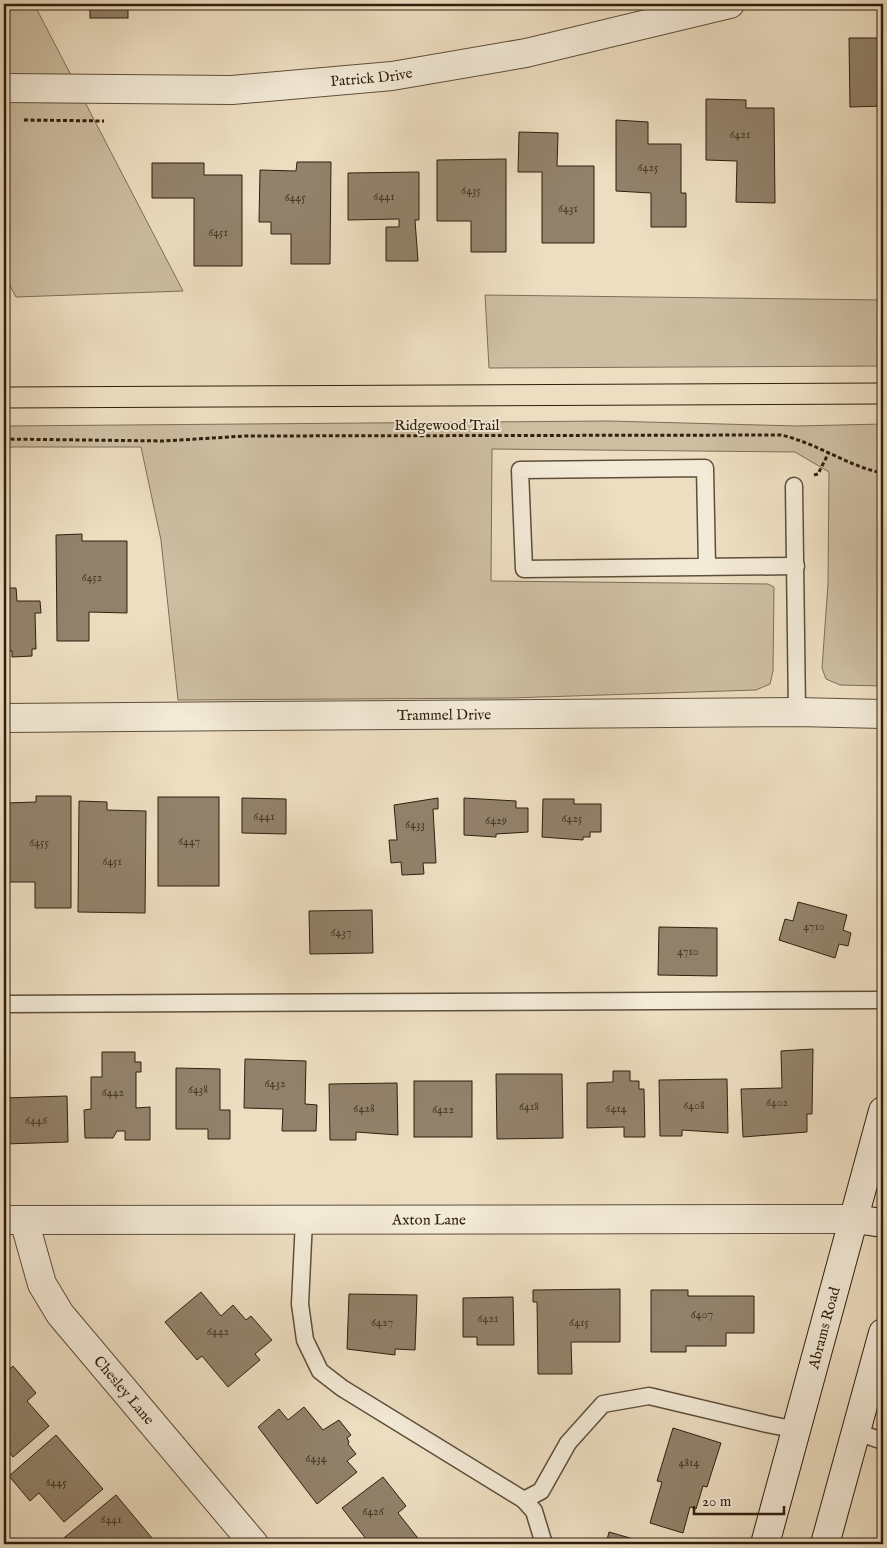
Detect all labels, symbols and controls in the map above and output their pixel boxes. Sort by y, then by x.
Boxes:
street label: Patrick Drive [330,63,414,91]
house number: 6421 [729,127,751,142]
house number: 6425 [638,160,659,175]
house number: 6435 [461,183,482,198]
house number: 6441 [373,189,395,204]
house number: 6445 [284,190,306,205]
house number: 6431 [558,201,578,216]
house number: 6451 [208,225,228,240]
street label: Ridgewood Trail [394,416,501,435]
house number: 6452 [82,570,103,585]
street label: Trammel Drive [397,705,491,725]
house number: 6441 [253,809,275,824]
house number: 6425 [562,811,583,826]
house number: 6429 [485,813,507,828]
house number: 6433 [405,817,425,832]
house number: 6447 [178,834,200,849]
house number: 6455 [29,835,49,850]
house number: 6451 [102,854,122,869]
house number: 4710 [803,919,825,934]
house number: 6437 [330,925,352,940]
house number: 4710 [677,944,699,959]
house number: 6432 [264,1076,286,1091]
house number: 6438 [188,1082,208,1097]
house number: 6442 [102,1085,125,1100]
house number: 6402 [766,1095,789,1110]
house number: 6408 [683,1098,705,1113]
house number: 6418 [519,1099,539,1114]
house number: 6428 [353,1101,375,1116]
house number: 6414 [605,1101,627,1116]
house number: 6422 [432,1102,454,1117]
house number: 6446 [25,1113,48,1128]
street label: Axton Lane [391,1210,466,1229]
street label: Abrams Road [803,1284,844,1372]
house number: 6407 [691,1307,713,1322]
house number: 6421 [477,1311,499,1326]
house number: 6427 [371,1315,393,1330]
house number: 6415 [569,1315,590,1330]
house number: 6442 [207,1324,230,1339]
street label: Chesley Lane [90,1352,159,1429]
house number: 6434 [305,1451,327,1466]
house number: 4814 [679,1455,700,1470]
house number: 6445 [45,1475,67,1490]
scale bar [694,1483,784,1515]
text: 20 m [702,1492,732,1511]
house number: 6426 [362,1504,385,1519]
house number: 6441 [100,1512,122,1527]

